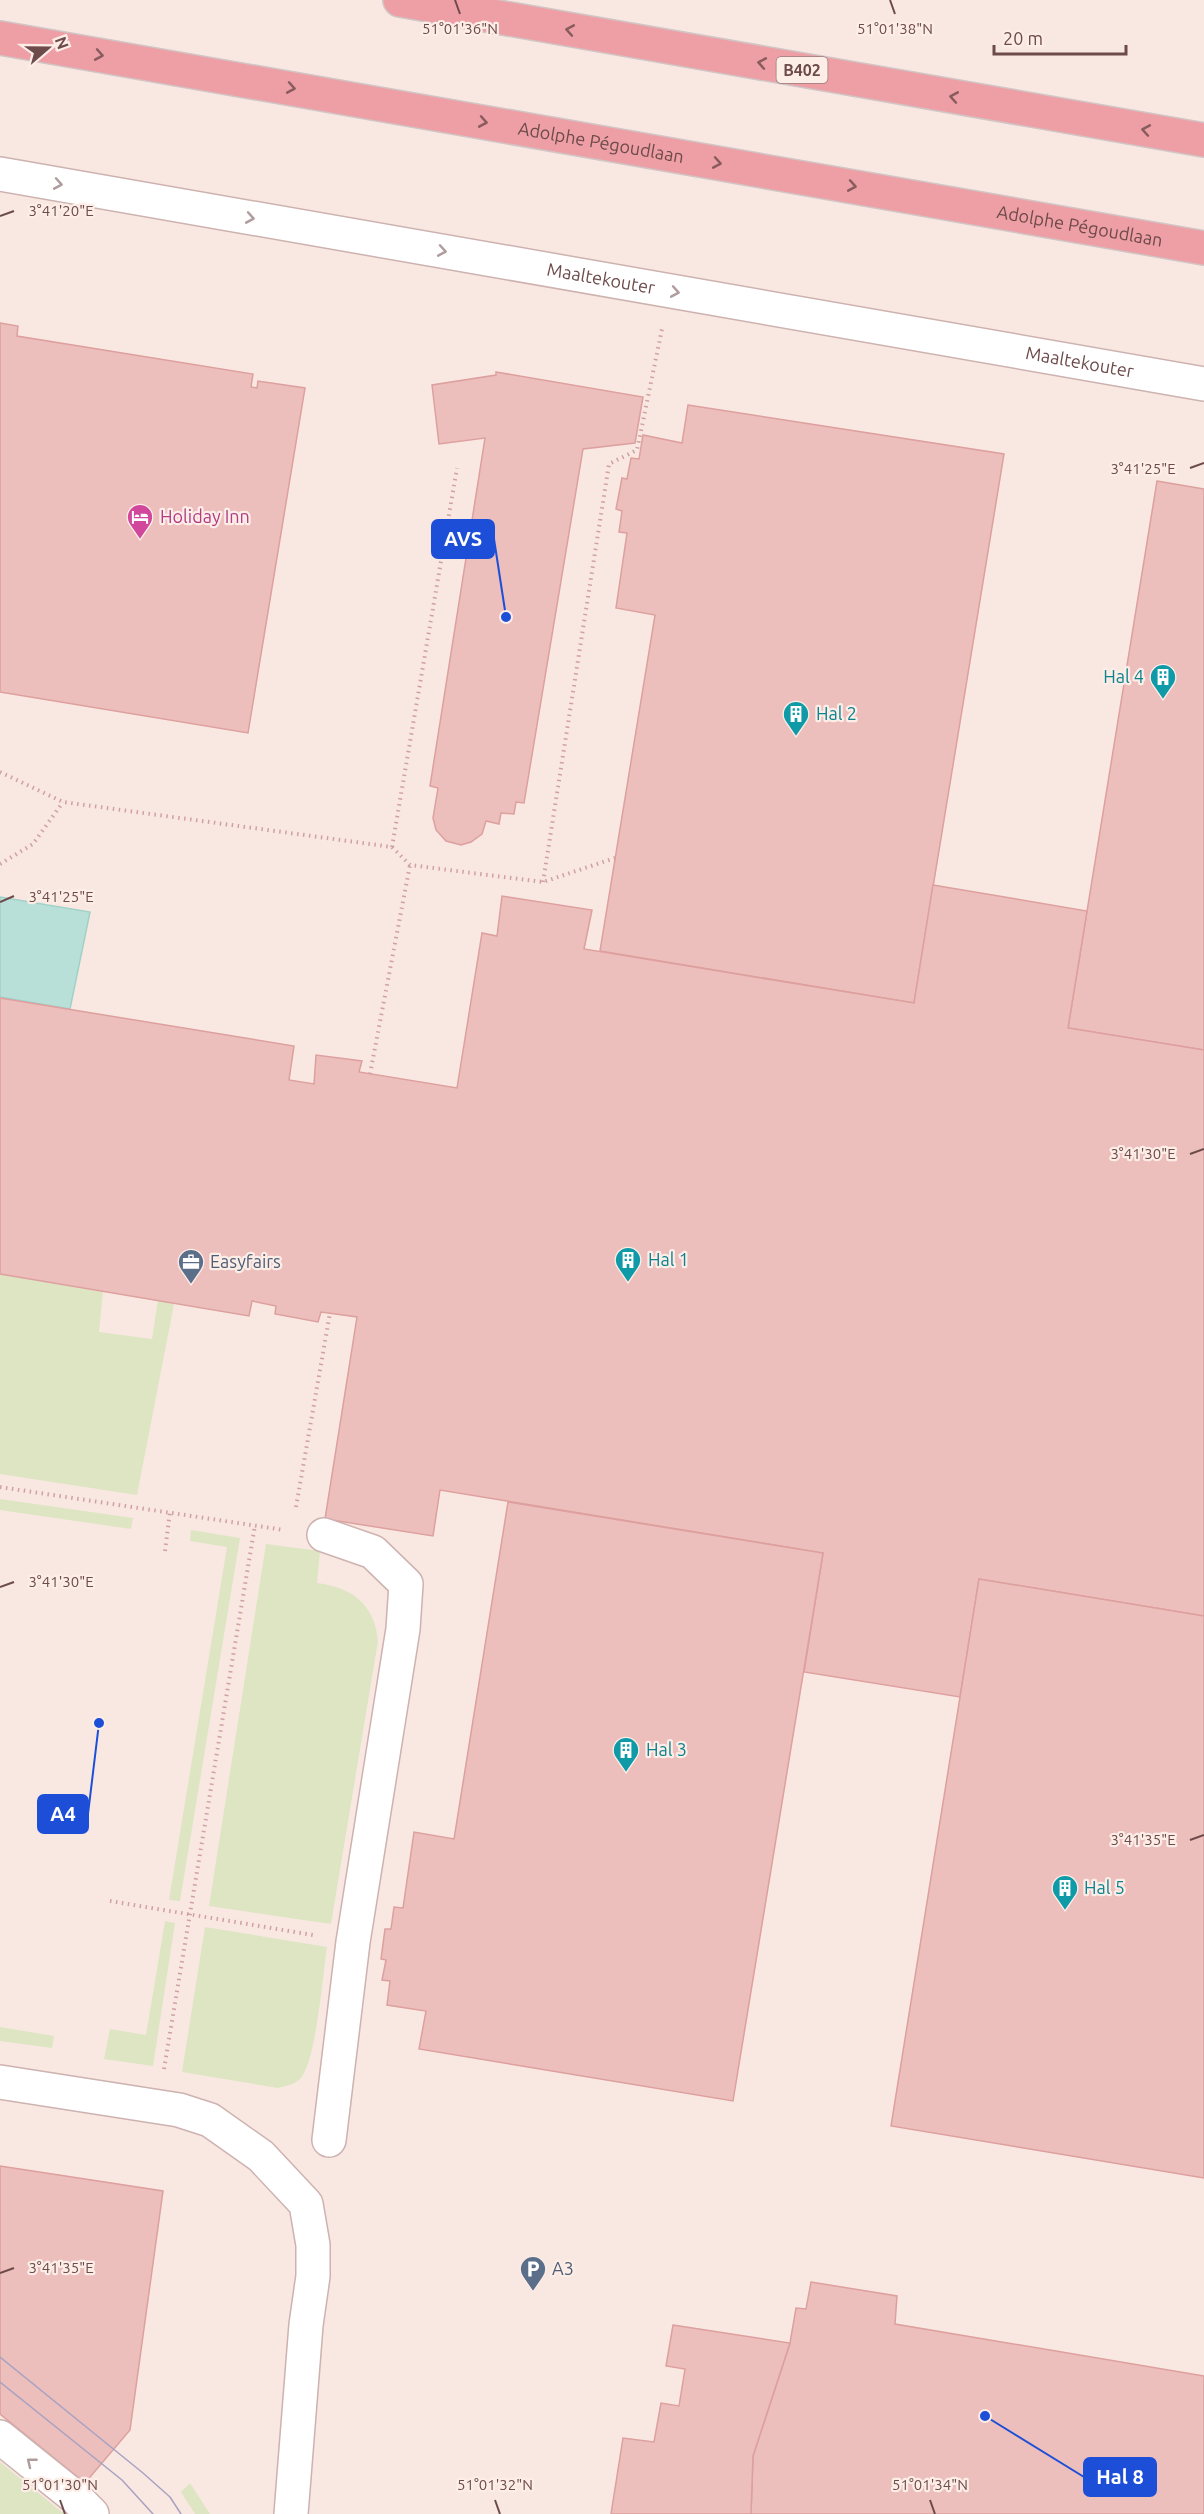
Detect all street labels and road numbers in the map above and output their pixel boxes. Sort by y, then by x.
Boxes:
road number: B402 [776,57,828,83]
street label: Adolphe Pégoudlaan [517,118,686,166]
street label: Adolphe Pégoudlaan [995,201,1164,250]
street label: Maaltekouter [546,259,657,297]
street label: Maaltekouter [1024,342,1136,381]

